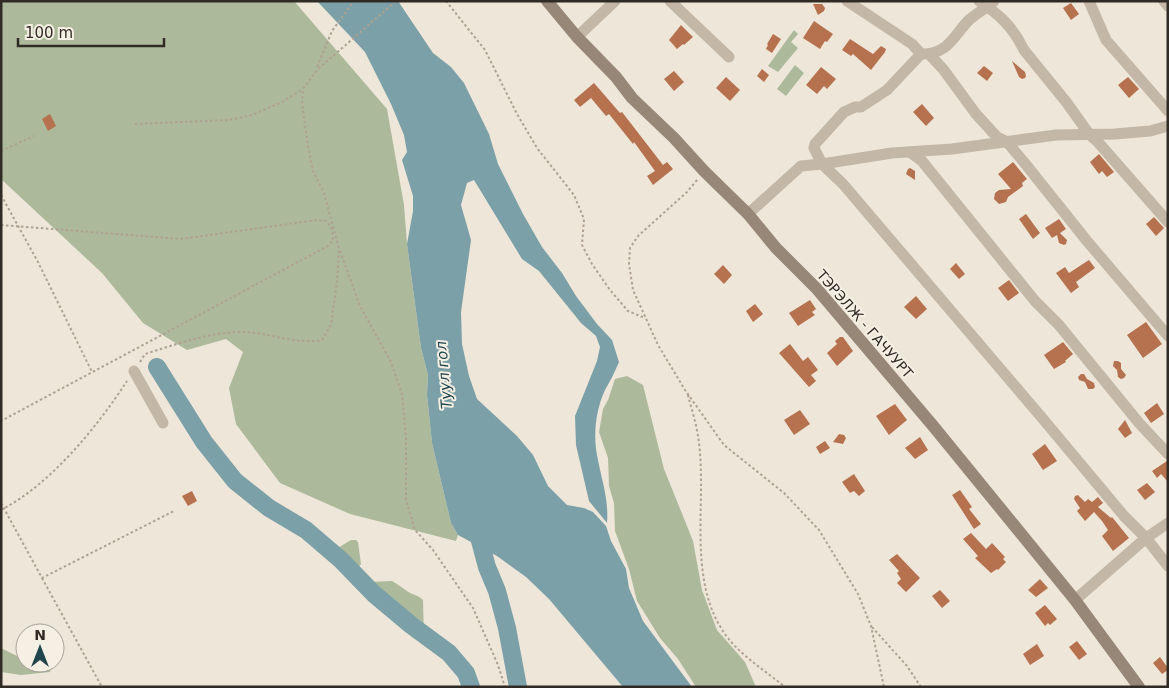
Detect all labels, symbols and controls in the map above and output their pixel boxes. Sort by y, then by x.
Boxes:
scale bar [18,15,164,47]
text: 100 m [25,24,73,42]
street label: ТЭРЭЛЖ - ГАЧУУРТ [813,266,917,382]
water label: Туул гол [432,340,456,410]
north arrow [15,623,65,673]
text: N [34,627,46,643]

